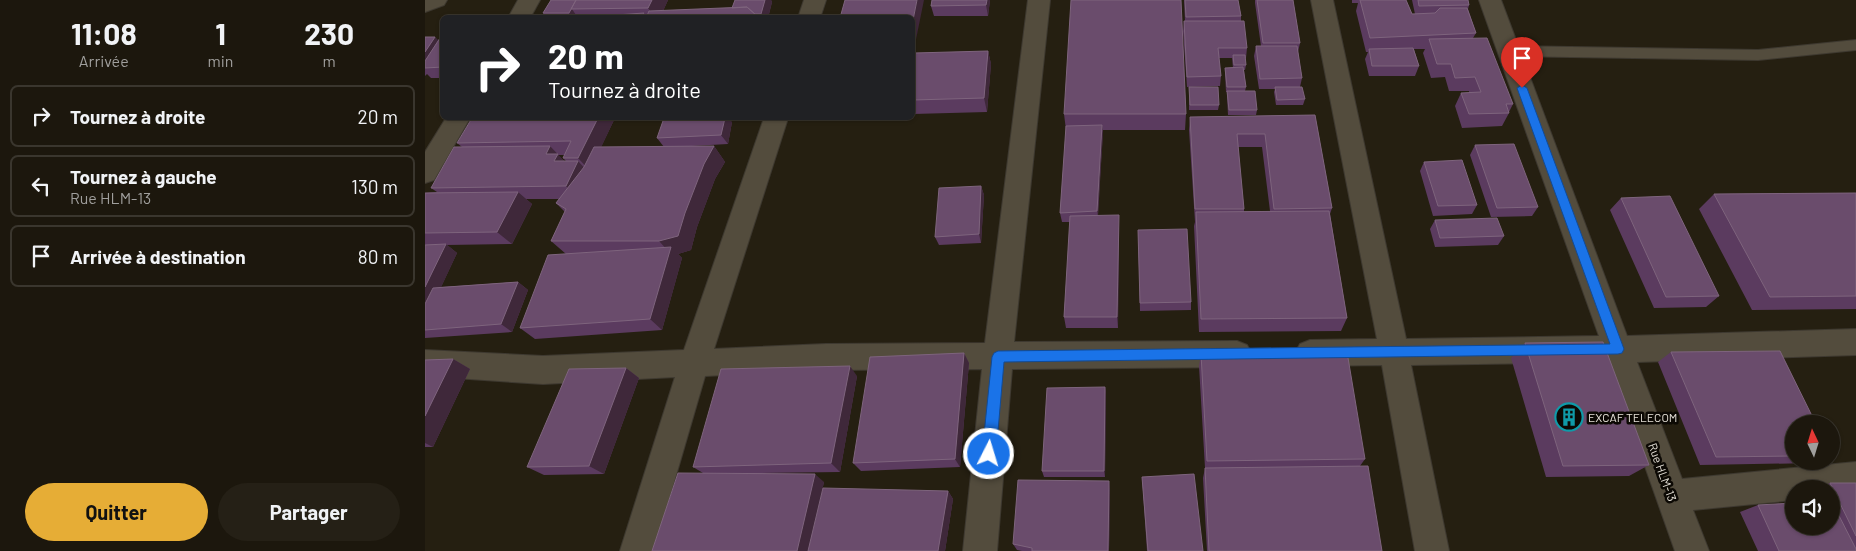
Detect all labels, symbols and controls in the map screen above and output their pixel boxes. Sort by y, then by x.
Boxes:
text: 11:08 [71,15,137,51]
text: 1 [215,15,226,51]
text: 230 [304,15,354,51]
text: 20 m [548,34,624,76]
icon: right [465,35,530,100]
pin [1501,37,1543,88]
icon: arrive [1508,44,1536,72]
text: Arrivée [79,51,129,70]
text: min [208,51,233,70]
text: m [323,51,336,70]
text: Tournez à droite [548,76,701,102]
icon: right [27,102,55,130]
text: Tournez à droite [70,105,206,128]
text: 20 m [358,105,398,128]
text: Tournez à gauche [70,165,217,188]
icon: left [27,172,55,200]
text: 130 m [351,175,398,198]
text: Rue HLM-13 [70,188,151,207]
icon: arrive [27,242,55,270]
text: Arrivée à destination [70,245,246,268]
text: 80 m [358,245,398,268]
building icon: EXCAF TELECOM [1554,402,1584,432]
place label: EXCAF TELECOM [1588,410,1677,424]
north arrow [1785,415,1840,470]
map controls [1785,415,1840,535]
position arrow [962,427,1014,479]
street label: Rue HLM-13 [1646,441,1680,503]
button: sound [1785,480,1840,535]
button: Quitter [25,483,208,541]
button: Partager [218,483,400,541]

